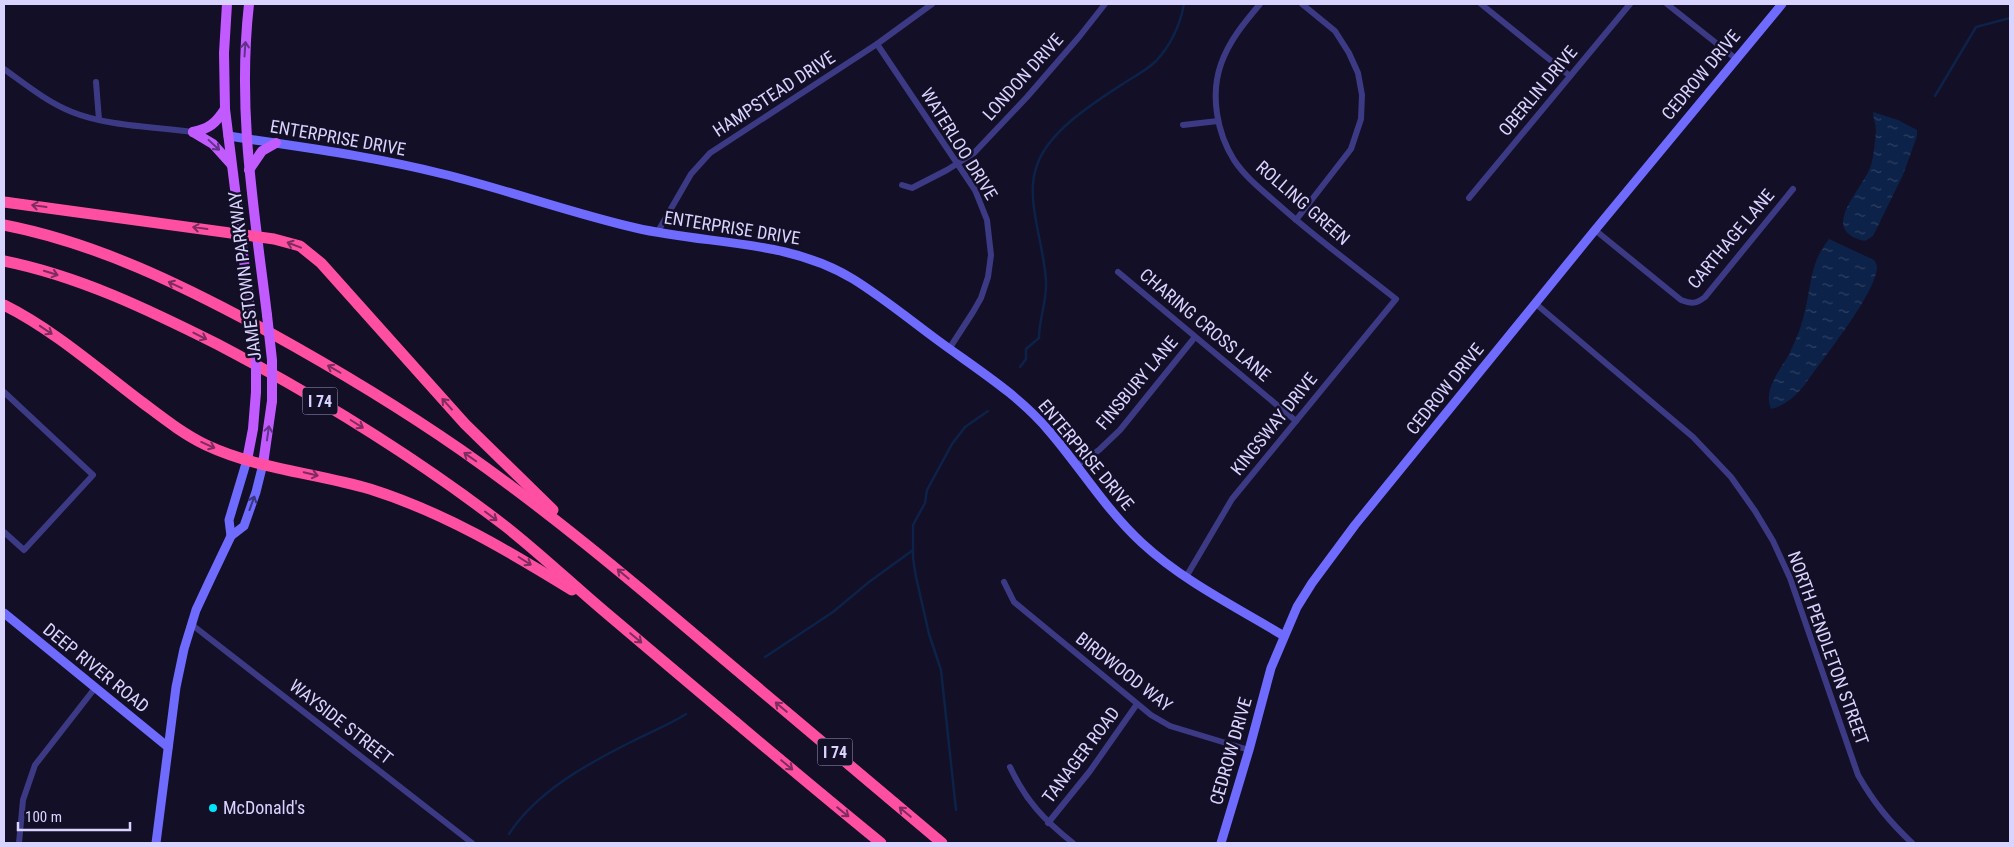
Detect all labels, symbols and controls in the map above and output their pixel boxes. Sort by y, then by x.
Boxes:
street label: CEDROW DRIVE [1657,25,1744,124]
street label: LONDON DRIVE [978,29,1067,124]
one-way arrow [240,41,249,57]
street label: OBERLIN DRIVE [1494,41,1581,140]
street label: HAMPSTEAD DRIVE [709,46,839,141]
street label: WATERLOO DRIVE [917,84,1002,203]
street label: ENTERPRISE DRIVE [269,115,408,160]
one-way arrow [207,140,220,151]
street label: ROLLING GREEN [1252,156,1354,249]
street label: CARTHAGE LANE [1683,185,1778,293]
street label: JAMESTOWN PARKWAY [224,190,265,362]
one-way arrow [31,201,47,211]
street label: ENTERPRISE DRIVE [663,206,802,249]
one-way arrow [192,222,208,232]
one-way arrow [287,240,302,249]
street label: CHARING CROSS LANE [1136,264,1275,386]
one-way arrow [43,268,59,278]
one-way arrow [168,279,183,289]
one-way arrow [38,325,52,335]
one-way arrow [192,332,207,341]
street label: FINSBURY LANE [1091,332,1182,434]
street label: CEDROW DRIVE [1402,339,1488,438]
one-way arrow [327,363,342,373]
street label: KINGSWAY DRIVE [1226,368,1321,479]
road number: I 74 [302,388,338,414]
street label: ENTERPRISE DRIVE [1034,395,1139,514]
one-way arrow [441,397,453,410]
one-way arrow [350,419,364,429]
one-way arrow [264,425,274,441]
one-way arrow [200,441,215,451]
one-way arrow [464,452,478,462]
one-way arrow [302,470,318,479]
one-way arrow [248,496,257,512]
one-way arrow [484,511,498,521]
street label: NORTH PENDLETON STREET [1784,548,1873,747]
one-way arrow [518,555,532,566]
one-way arrow [616,568,629,579]
street label: DEEP RIVER ROAD [39,619,153,717]
street label: BIRDWOOD WAY [1072,628,1177,716]
one-way arrow [629,632,642,644]
street label: WAYSIDE STREET [286,675,397,768]
street label: CEDROW DRIVE [1205,695,1256,807]
one-way arrow [775,702,788,713]
street label: TANAGER ROAD [1038,703,1124,807]
road number: I 74 [818,739,852,766]
one-way arrow [780,760,793,771]
place label: McDonald's [223,797,305,818]
scale bar [18,800,130,832]
marker: McDonald's [207,802,219,814]
one-way arrow [836,806,849,817]
one-way arrow [899,806,912,817]
text: 100 m [25,808,62,826]

